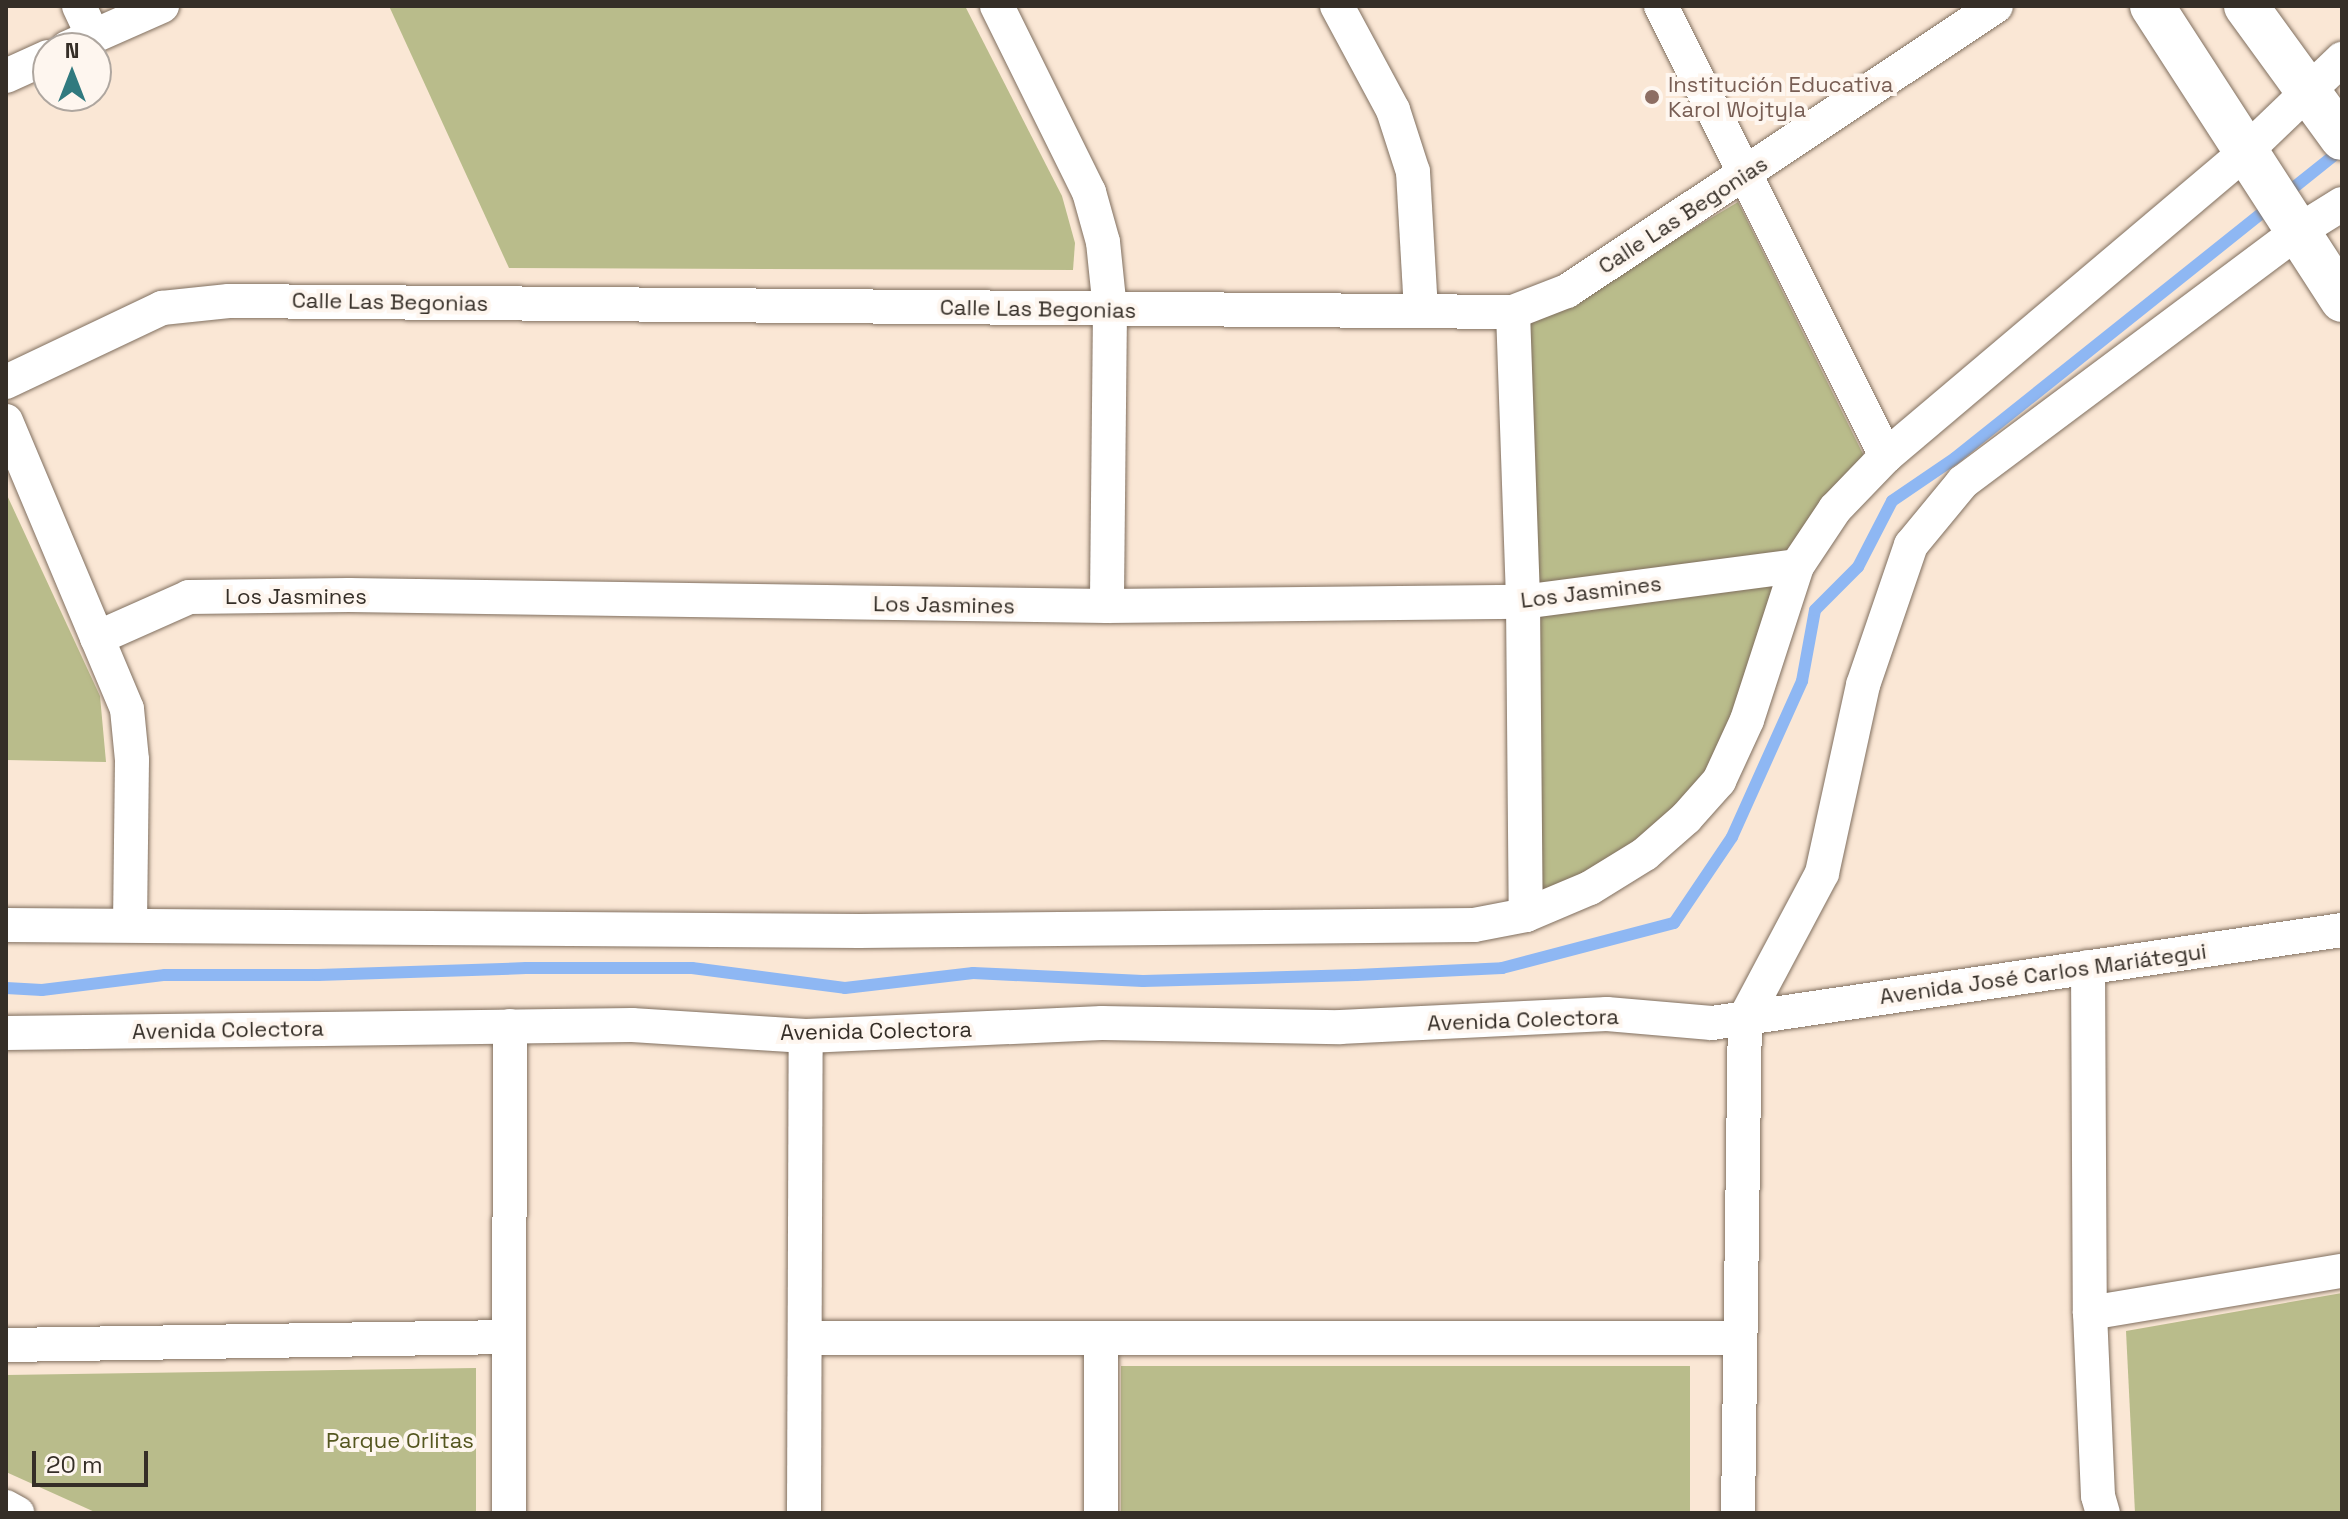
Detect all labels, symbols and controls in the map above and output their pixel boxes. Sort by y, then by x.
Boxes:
north arrow [32,32,112,112]
text: N [65,36,79,64]
place label: Institución Educativa Karol Wojtyla [1668,71,1893,122]
marker: Institución Educativa Karol Wojtyla [1643,88,1661,106]
street label: Calle Las Begonias [1593,150,1773,280]
street label: Calle Las Begonias [292,287,488,317]
street label: Calle Las Begonias [940,294,1136,324]
street label: Los Jasmines [1519,570,1663,614]
street label: Los Jasmines [225,584,367,610]
street label: Los Jasmines [873,591,1015,619]
street label: Avenida José Carlos Mariátegui [1878,938,2208,1010]
street label: Avenida Colectora [1427,1003,1619,1037]
street label: Avenida Colectora [132,1015,324,1045]
street label: Avenida Colectora [780,1016,972,1046]
park label: Parque Orlitas [326,1428,474,1454]
scale bar [36,1435,152,1485]
text: 20 m [46,1449,103,1480]

